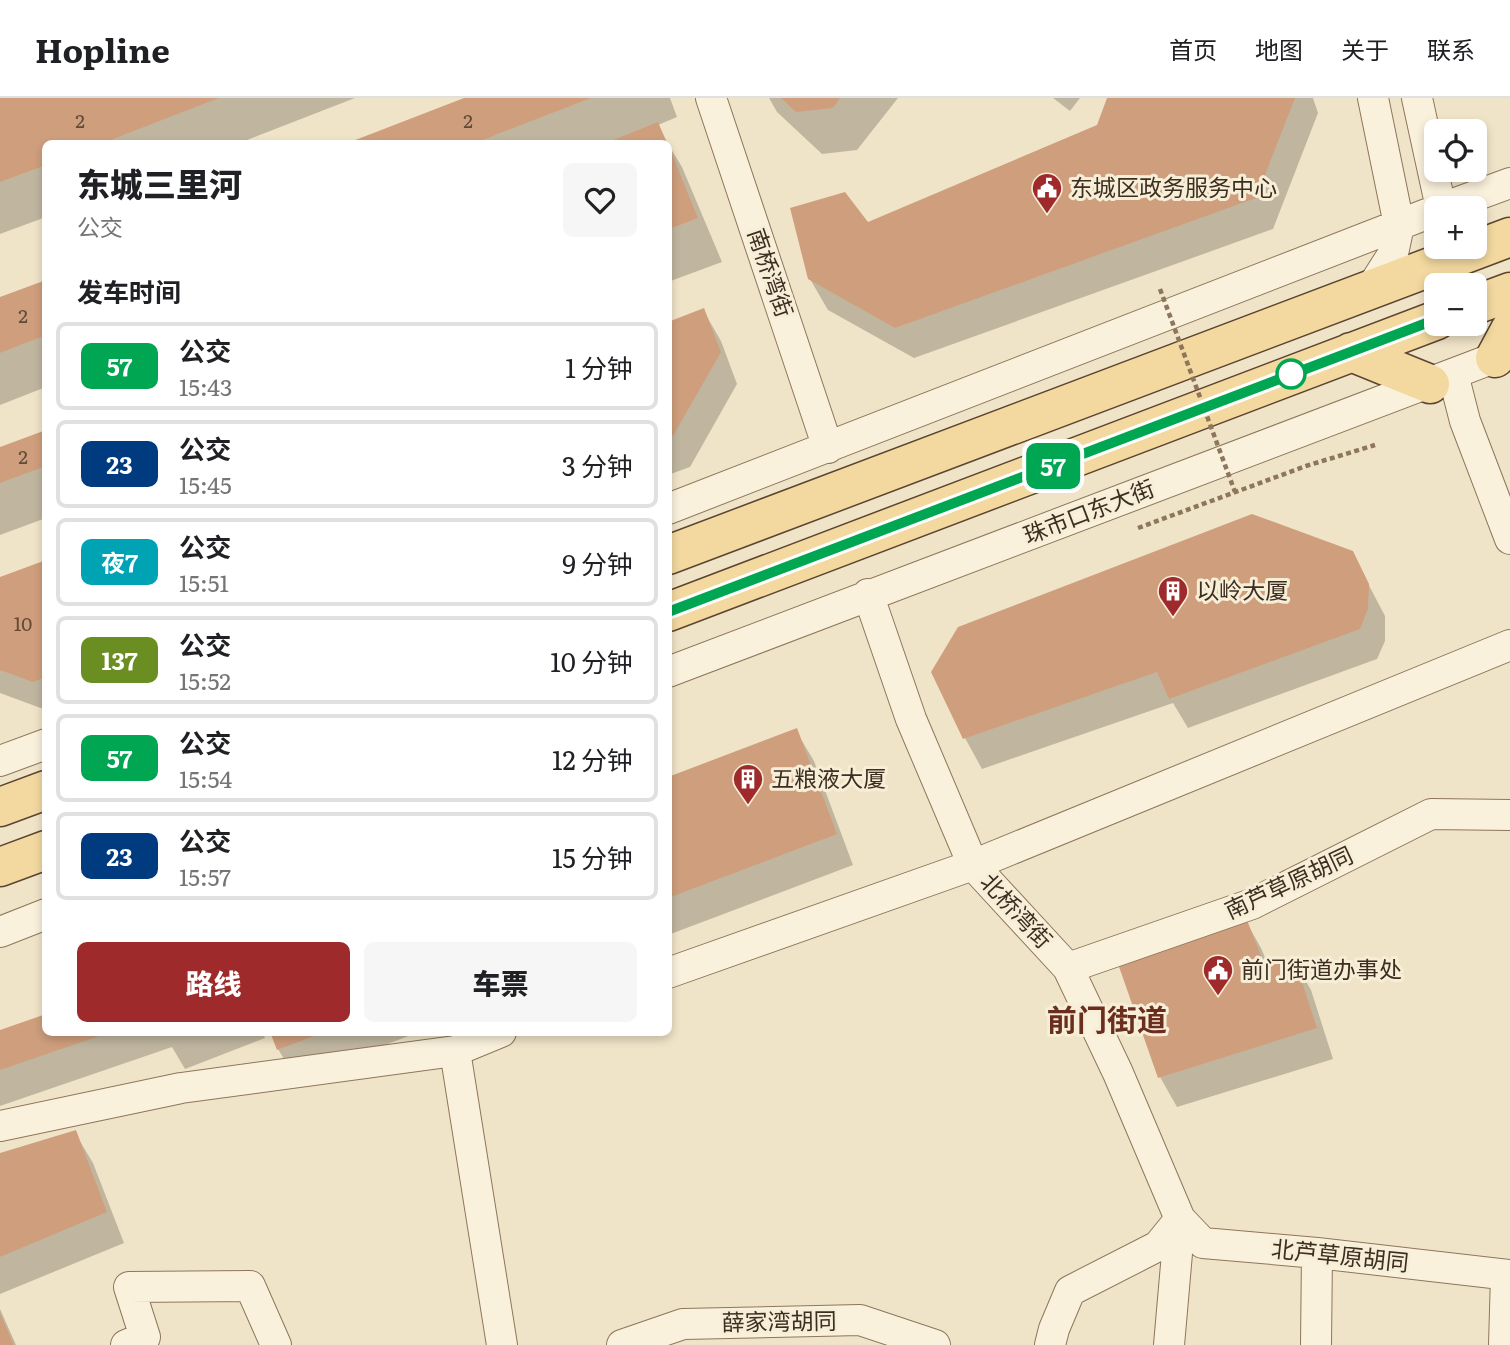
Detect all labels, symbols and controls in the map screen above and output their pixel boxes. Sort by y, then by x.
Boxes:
text: Hopline [35,24,170,73]
text: 首页 [1169,31,1217,66]
text: 地图 [1255,31,1303,66]
text: 关于 [1341,31,1389,66]
text: 联系 [1427,31,1475,66]
house number: 2 [75,106,85,134]
house number: 2 [463,106,473,134]
map controls [1424,119,1487,336]
button: locate [1424,119,1487,182]
text: 东城三里河 [77,158,242,207]
button: heart [563,163,637,237]
place label: 东城区政务服务中心 [1070,169,1277,203]
public building icon: 东城区政务服务中心 [1030,171,1064,215]
button: + [1424,196,1487,259]
text: 公交 [77,209,123,243]
street label: 南桥湾街 [741,223,803,321]
text: 发车时间 [77,271,181,310]
button: − [1424,273,1487,336]
house number: 2 [18,301,28,329]
text: 公交 [179,330,231,369]
text: 1 分钟 [565,347,633,386]
text: 57 [107,348,132,383]
unlabelled marker [1276,359,1306,389]
text: 15:43 [179,369,232,403]
text: 公交 [179,428,231,467]
house number: 2 [18,442,28,470]
line badge: 57 [1021,443,1084,489]
text: 3 分钟 [562,445,633,484]
text: 23 [106,446,133,481]
text: 57 [1040,448,1066,483]
text: 15:45 [179,467,232,501]
street label: 珠市口东大街 [1018,470,1159,551]
text: 公交 [179,526,231,565]
text: 9 分钟 [562,543,633,582]
text: 夜7 [101,544,138,579]
text: 15:51 [179,565,229,599]
place label: 以岭大厦 [1196,572,1288,606]
building icon: 以岭大厦 [1156,574,1190,618]
house number: 10 [14,609,32,637]
text: 公交 [179,624,231,663]
text: 10 分钟 [550,641,633,680]
text: 137 [102,642,137,677]
text: 15:52 [179,663,231,697]
text: 公交 [179,722,231,761]
text: 12 分钟 [552,739,633,778]
text: 57 [107,740,132,775]
place label: 五粮液大厦 [771,760,886,794]
text: 15:54 [179,761,232,795]
building icon: 五粮液大厦 [731,762,765,806]
text: 公交 [179,820,231,859]
text: 15 分钟 [552,837,633,876]
street label: 南芦草原胡同 [1218,837,1358,926]
text: 23 [106,838,133,873]
text: 15:57 [179,859,231,893]
street label: 北桥湾街 [974,864,1061,955]
button: 路线 [77,942,350,1022]
button: 车票 [364,942,637,1022]
place label: 前门街道办事处 [1241,951,1402,985]
public building icon: 前门街道办事处 [1201,953,1235,997]
district label: 前门街道 [1047,996,1167,1040]
street label: 北芦草原胡同 [1270,1230,1411,1278]
street label: 薛家湾胡同 [721,1302,837,1338]

